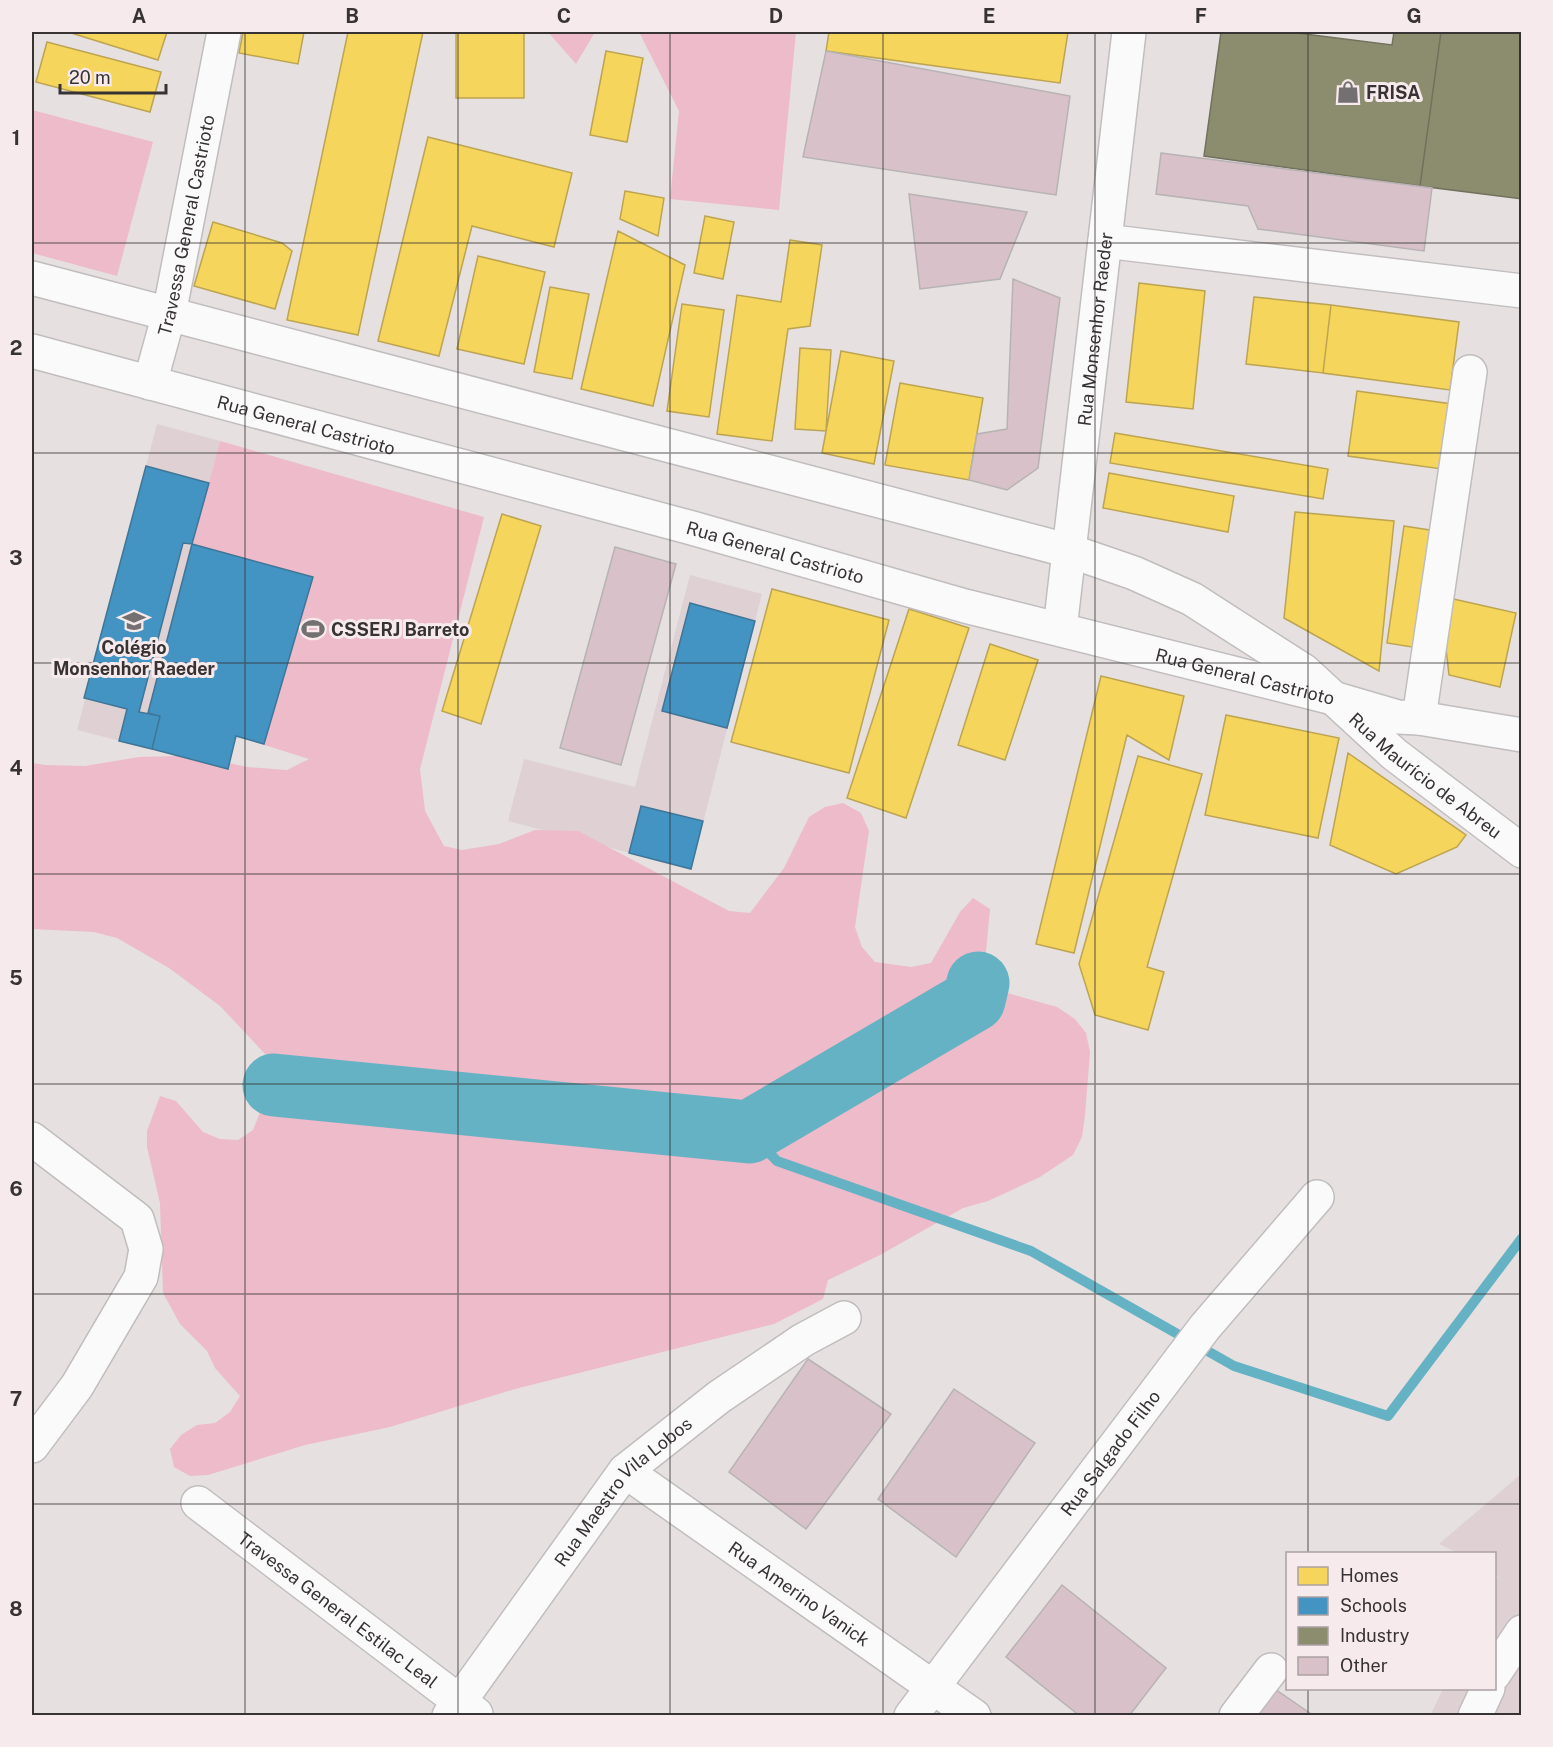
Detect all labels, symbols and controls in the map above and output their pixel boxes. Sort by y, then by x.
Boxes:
text: A [132,4,146,28]
text: B [345,4,359,28]
text: C [557,4,571,28]
text: D [769,4,783,28]
text: E [983,4,995,28]
text: F [1195,4,1207,28]
text: G [1406,4,1422,28]
scale bar [60,57,166,95]
text: 20 m [69,67,111,88]
shop icon: FRISA [1335,79,1361,105]
place label: FRISA [1366,82,1420,103]
street label: Travessa General Castrioto [153,113,218,338]
text: 1 [12,126,20,150]
street label: Rua Monsenhor Raeder [1073,231,1116,427]
text: 2 [10,336,22,360]
street label: Rua General Castrioto [215,391,398,458]
street label: Rua General Castrioto [684,516,867,587]
text: 3 [9,546,23,570]
school or university icon: Colégio Monsenhor Raeder [121,608,147,634]
sports icon: CSSERJ Barreto [300,616,326,642]
place label: CSSERJ Barreto [331,619,469,640]
place label: Colégio Monsenhor Raeder [53,637,216,679]
street label: Rua General Castrioto [1153,644,1337,708]
street label: Rua Maurício de Abreu [1345,708,1506,842]
text: 4 [9,756,23,780]
text: 5 [9,966,23,990]
text: 6 [9,1177,23,1201]
street label: Rua Salgado Filho [1056,1386,1164,1520]
text: 7 [10,1387,22,1411]
street label: Rua Maestro Vila Lobos [549,1412,696,1570]
street label: Travessa General Estilac Leal [234,1527,442,1692]
street label: Rua Amerino Vanick [725,1537,874,1650]
legend [1286,1552,1496,1690]
text: Homes [1340,1565,1399,1586]
text: Schools [1340,1595,1407,1616]
text: 8 [9,1597,23,1621]
text: Industry [1340,1625,1410,1646]
text: Other [1340,1655,1388,1676]

